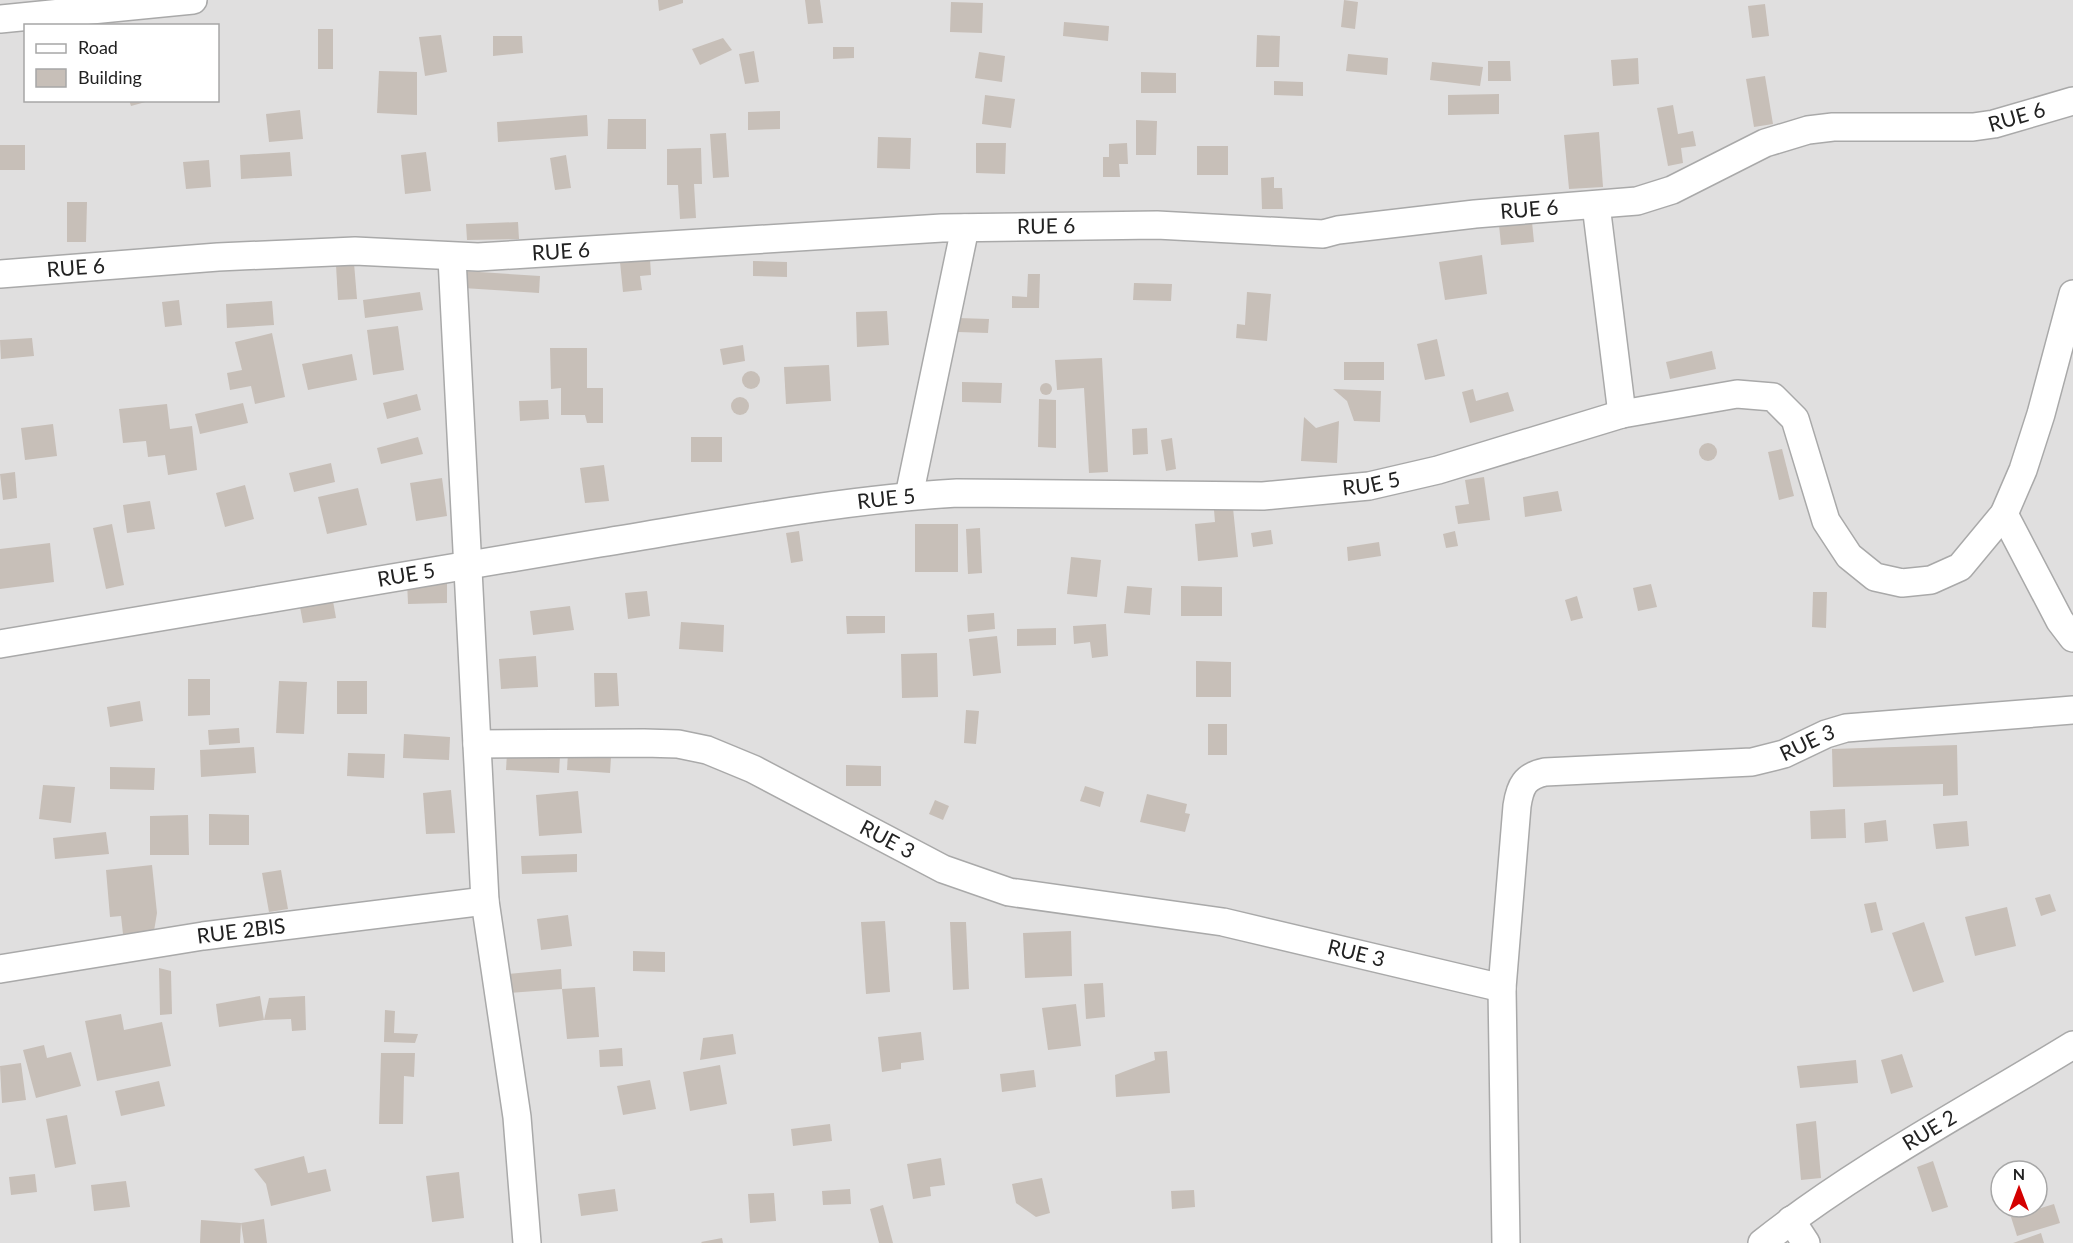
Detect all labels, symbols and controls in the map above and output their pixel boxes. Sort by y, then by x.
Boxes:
legend [24,24,219,102]
text: Road [78,36,118,58]
text: Building [78,66,142,88]
street label: RUE 6 [1985,96,2048,136]
street label: RUE 6 [1499,193,1559,223]
street label: RUE 6 [1017,212,1075,238]
street label: RUE 6 [531,236,591,265]
street label: RUE 6 [46,252,106,281]
street label: RUE 5 [1341,465,1402,499]
street label: RUE 5 [856,482,916,513]
street label: RUE 5 [375,557,437,591]
street label: RUE 3 [1775,718,1837,765]
street label: RUE 3 [856,814,919,863]
street label: RUE 2BIS [195,912,287,948]
street label: RUE 3 [1325,933,1388,971]
street label: RUE 2 [1897,1103,1960,1155]
north arrow [1989,1159,2049,1219]
text: N [2013,1164,2025,1183]

